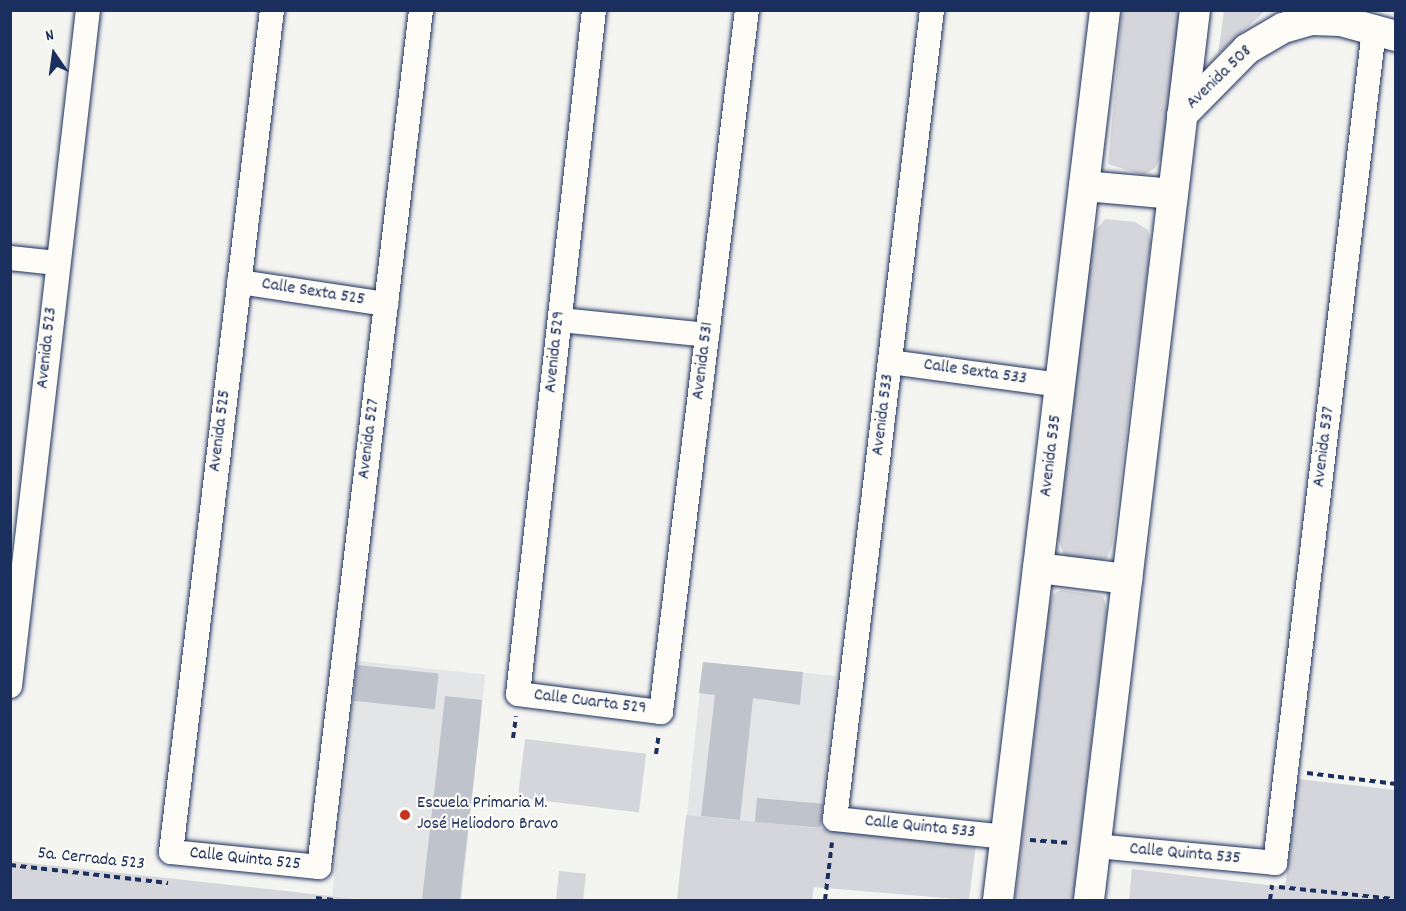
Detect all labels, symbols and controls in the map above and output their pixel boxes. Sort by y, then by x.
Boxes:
north arrow [24,24,84,84]
text: N [43,24,56,48]
street label: Avenida 508 [1183,41,1257,115]
street label: Calle Sexta 525 [260,274,366,312]
street label: Avenida 523 [33,306,63,390]
street label: Avenida 529 [541,310,571,394]
street label: Avenida 531 [689,321,719,401]
street label: Calle Sexta 533 [922,355,1028,391]
street label: Avenida 533 [868,373,900,457]
street label: Avenida 525 [205,389,237,473]
street label: Avenida 527 [354,398,386,480]
street label: Avenida 537 [1309,405,1341,489]
street label: Avenida 535 [1036,414,1068,498]
street label: Calle Cuarta 529 [532,685,648,721]
place label: Escuela Primaria M. José Heliodoro Bravo [417,794,558,836]
marker: Escuela Primaria M. José Heliodoro Bravo [398,808,412,822]
street label: Calle Quinta 533 [864,811,976,845]
street label: Calle Quinta 535 [1128,839,1242,871]
street label: Calle Quinta 525 [188,843,302,877]
street label: 5a. Cerrada 523 [36,844,146,876]

